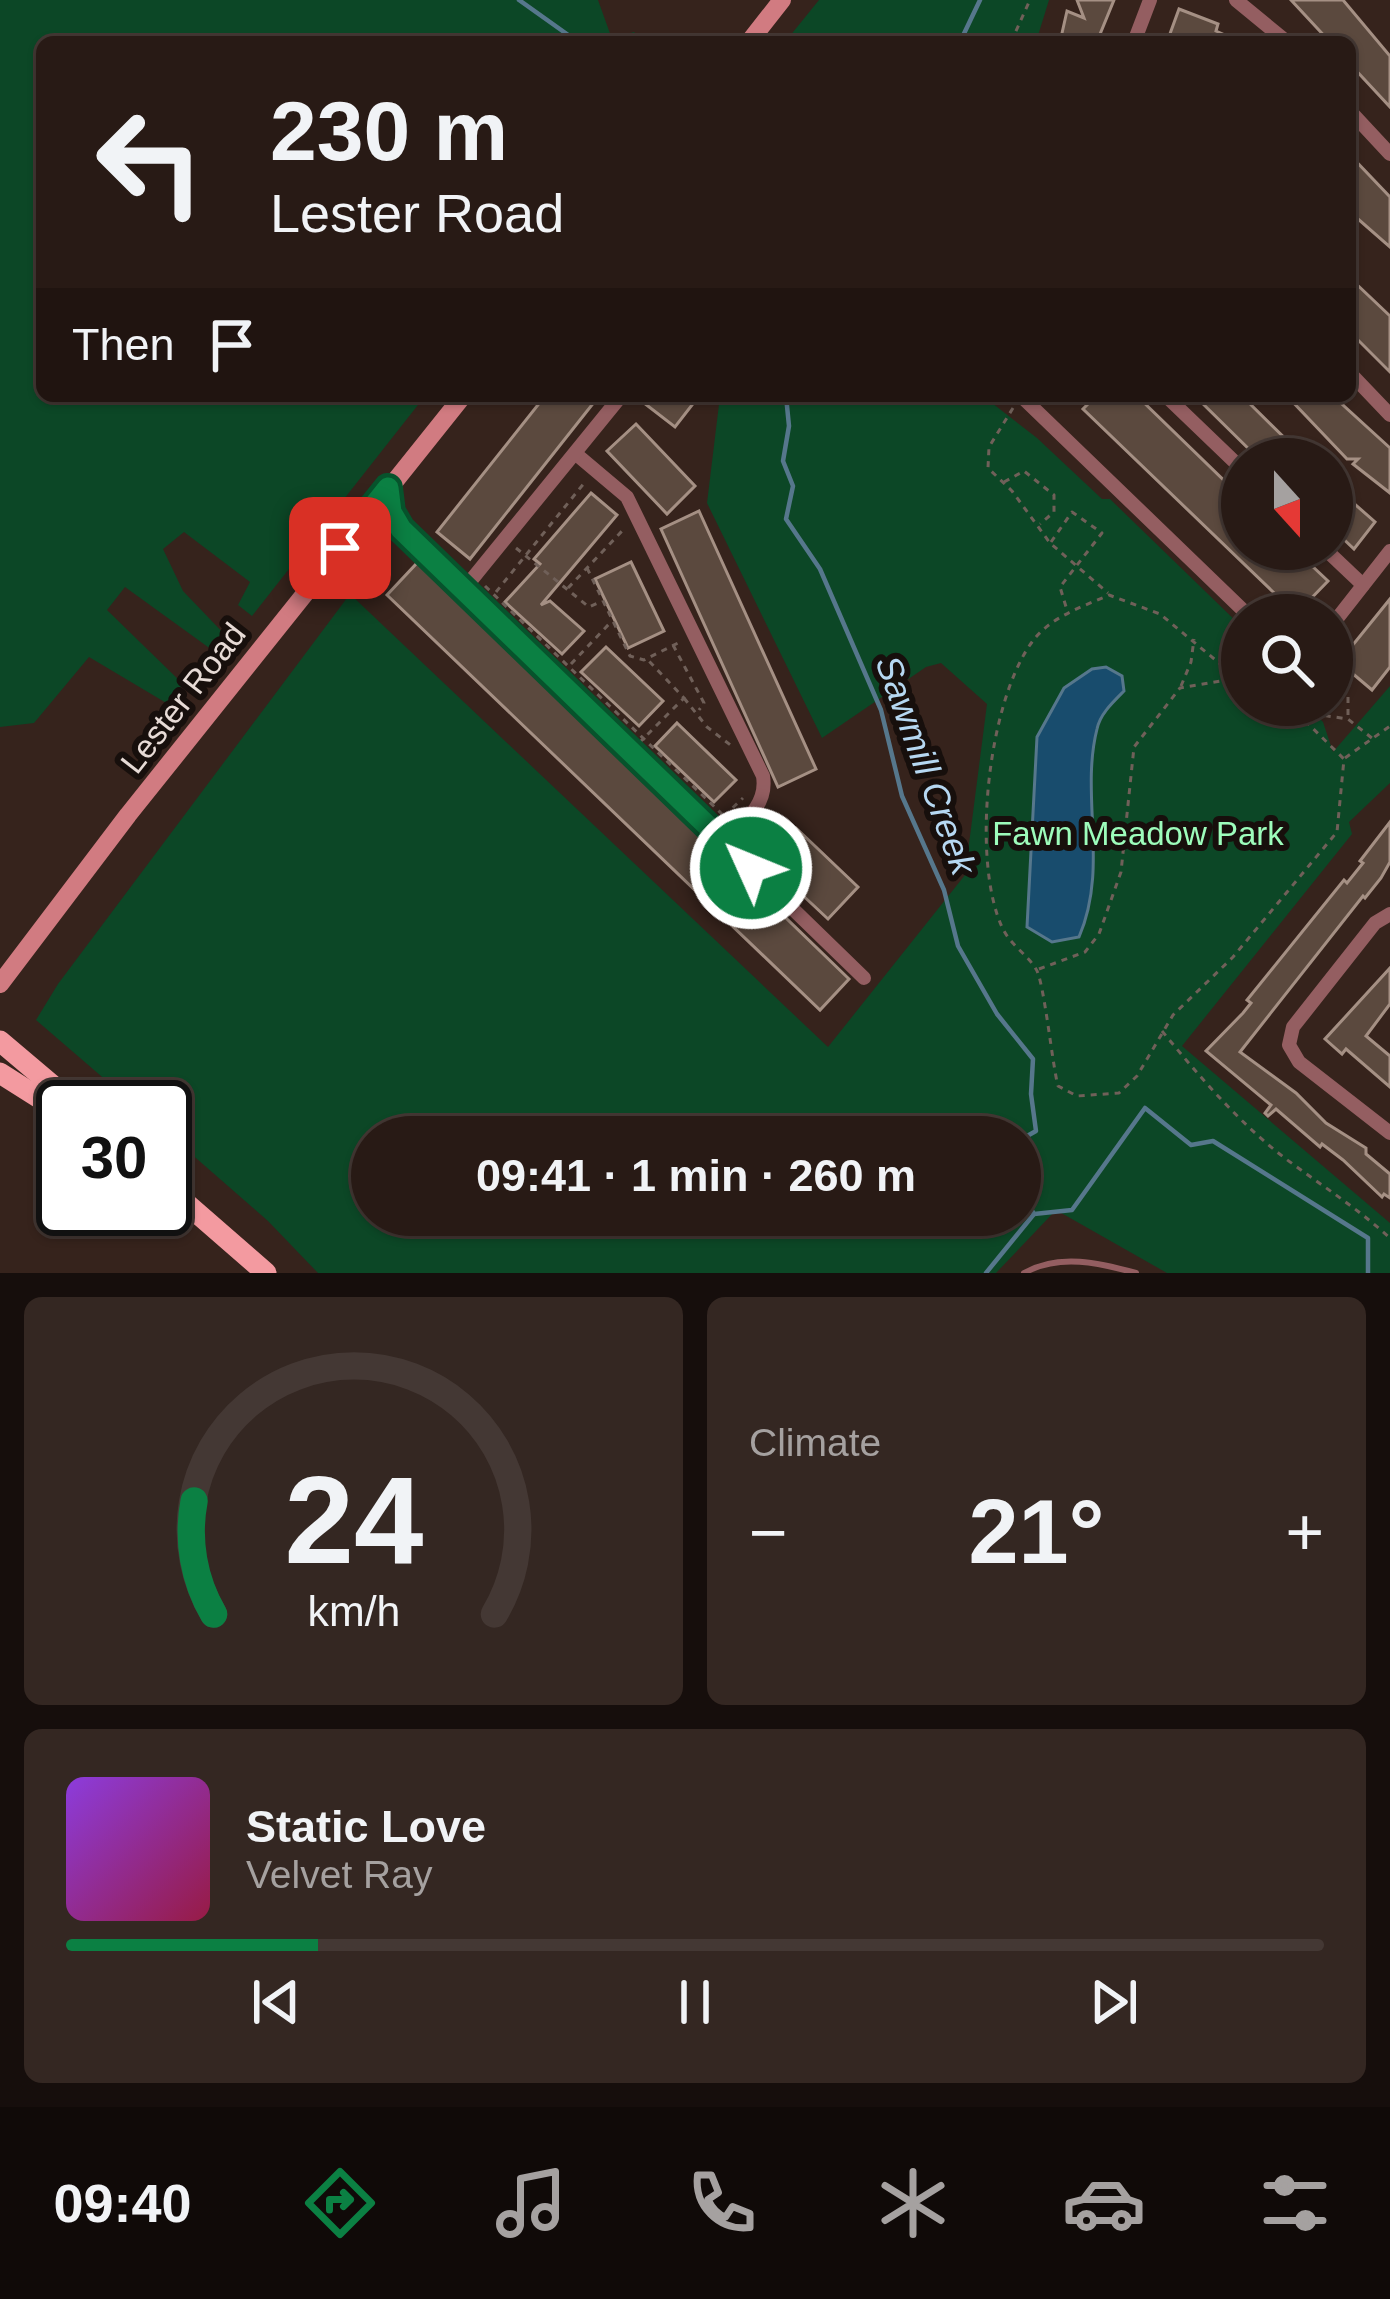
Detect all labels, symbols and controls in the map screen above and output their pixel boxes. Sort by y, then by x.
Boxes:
icon: left [72,84,228,240]
text: 230 m [270,84,508,178]
text: Lester Road [270,183,564,243]
icon: arrive [199,312,265,378]
text: Then [72,319,175,370]
north arrow [1221,438,1353,570]
map controls [1221,438,1353,726]
pin [289,497,391,599]
icon: arrive [307,515,373,581]
button: search [1221,594,1353,726]
street label: Lester Road [113,616,253,780]
water label: Sawmill Creek [867,650,985,882]
position arrow [688,805,814,931]
park label: Fawn Meadow Park [992,815,1284,852]
speed limit sign: 30 [36,1080,192,1236]
text: 09:41 · 1 min · 260 m [476,1150,916,1201]
text: Climate [749,1421,881,1464]
text: 24 [284,1450,423,1589]
text: 21° [968,1482,1105,1582]
text: − [749,1495,788,1569]
text: + [1285,1495,1324,1569]
text: km/h [307,1587,400,1635]
text: Static Love [246,1801,486,1852]
text: Velvet Ray [246,1853,432,1896]
icon: previous [243,1969,309,2035]
icon: pause [662,1969,728,2035]
icon: next [1081,1969,1147,2035]
icon: directions [298,2161,382,2245]
icon: music [489,2161,573,2245]
icon: phone [680,2161,764,2245]
icon: climate [871,2161,955,2245]
icon: car [1062,2161,1146,2245]
icon: filters [1253,2161,1337,2245]
text: 09:40 [53,2173,192,2233]

